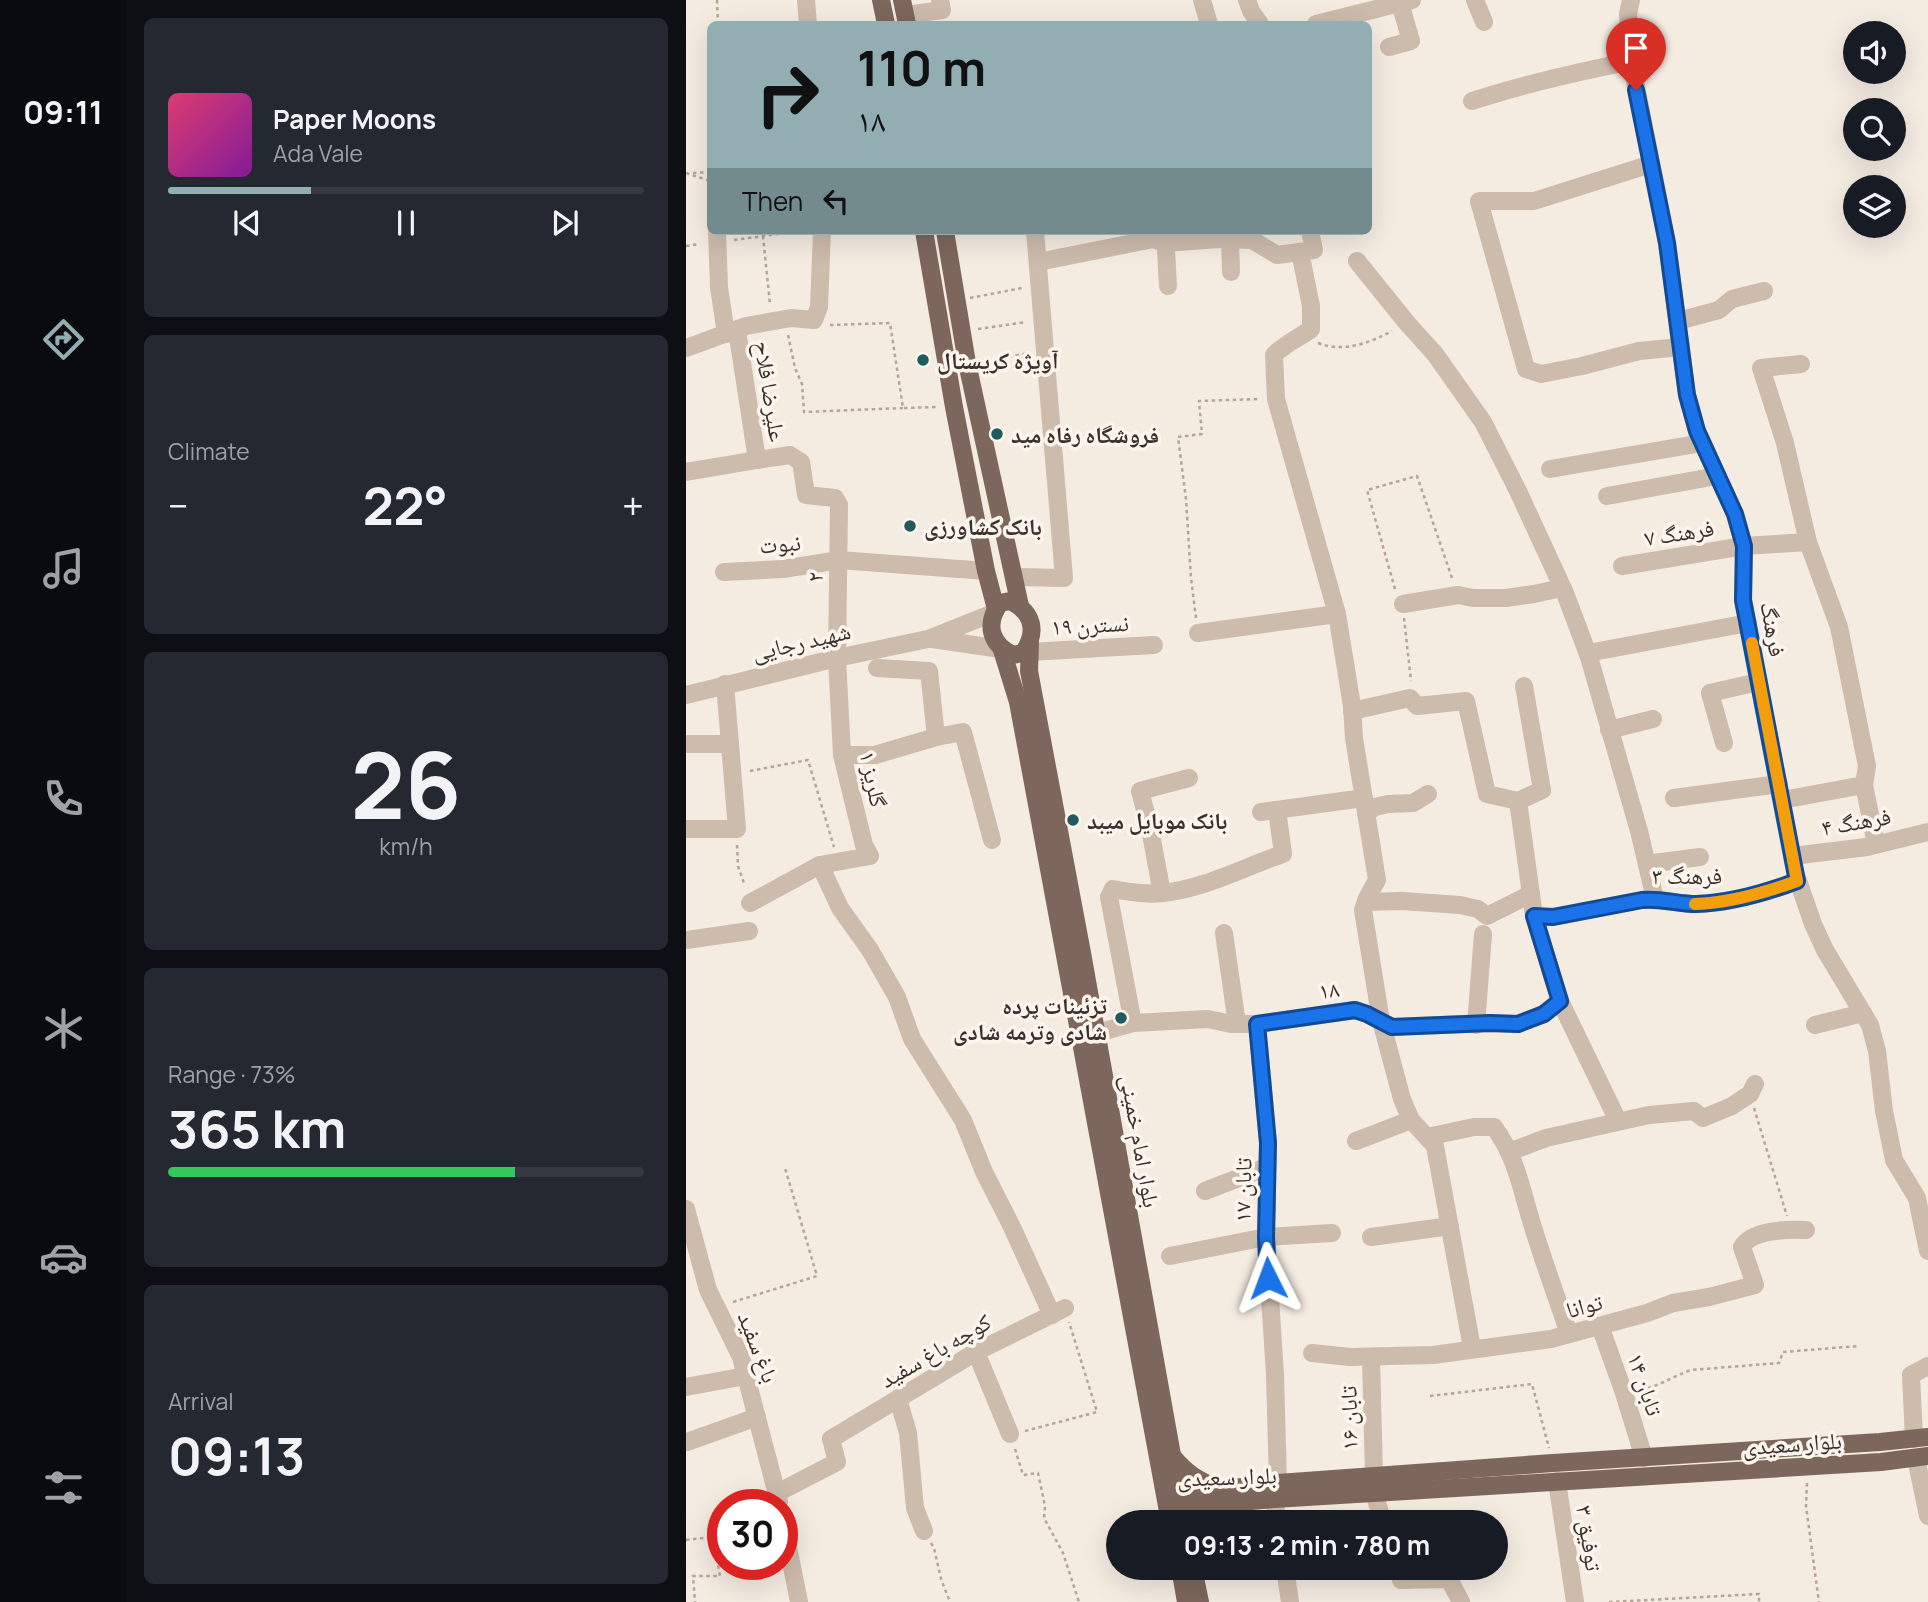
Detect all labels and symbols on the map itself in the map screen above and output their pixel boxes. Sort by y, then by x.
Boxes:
pin [1606,18,1666,90]
street label: علیرضا فلاح [747,338,795,444]
place label: آویژه کریستال [937,344,1059,376]
marker: آویژه کریستال [915,352,931,368]
place label: فروشگاه رفاه مید [1011,418,1159,450]
marker: فروشگاه رفاه مید [989,426,1005,442]
place label: بانک کشاورزی [924,510,1042,542]
street label: فرهنگ ۷ [1642,511,1716,553]
marker: بانک کشاورزی [902,518,918,534]
street label: نبوت [758,525,802,561]
street label: ۲ [798,571,830,583]
street label: فرهنگ [1753,599,1795,659]
street label: نسترن ۱۹ [1050,606,1130,642]
street label: شهید رجایی [748,614,854,668]
street label: گلریز ۱ [852,748,896,810]
street label: فرهنگ ۴ [1819,799,1893,843]
place label: بانک موبایل میبد [1087,804,1227,836]
marker: بانک موبایل میبد [1065,812,1081,828]
street label: فرهنگ ۳ [1652,859,1722,891]
street label: ۱۸ [1317,972,1341,1006]
place label: تزئینات پرده شادی وترمه شادی [953,989,1108,1047]
marker: تزئینات پرده شادی وترمه شادی [1113,1010,1129,1026]
street label: بلوار امام خمینی [1113,1072,1168,1210]
street label: تابان ۱۷ [1225,1157,1259,1223]
position arrow [1231,1241,1305,1315]
street label: توانا [1562,1285,1606,1325]
street label: کوچه باغ سفید [873,1305,997,1395]
street label: باغ سفید [731,1307,787,1387]
street label: تابان ۱۴ [1620,1348,1672,1420]
street label: تابان ۱۶ [1331,1385,1365,1451]
street label: بلوار سعیدی [1741,1424,1843,1462]
street label: بلوار سعیدی [1177,1458,1277,1494]
speed limit sign: 30 [707,1489,798,1580]
street label: توفیق ۳ [1569,1503,1611,1573]

